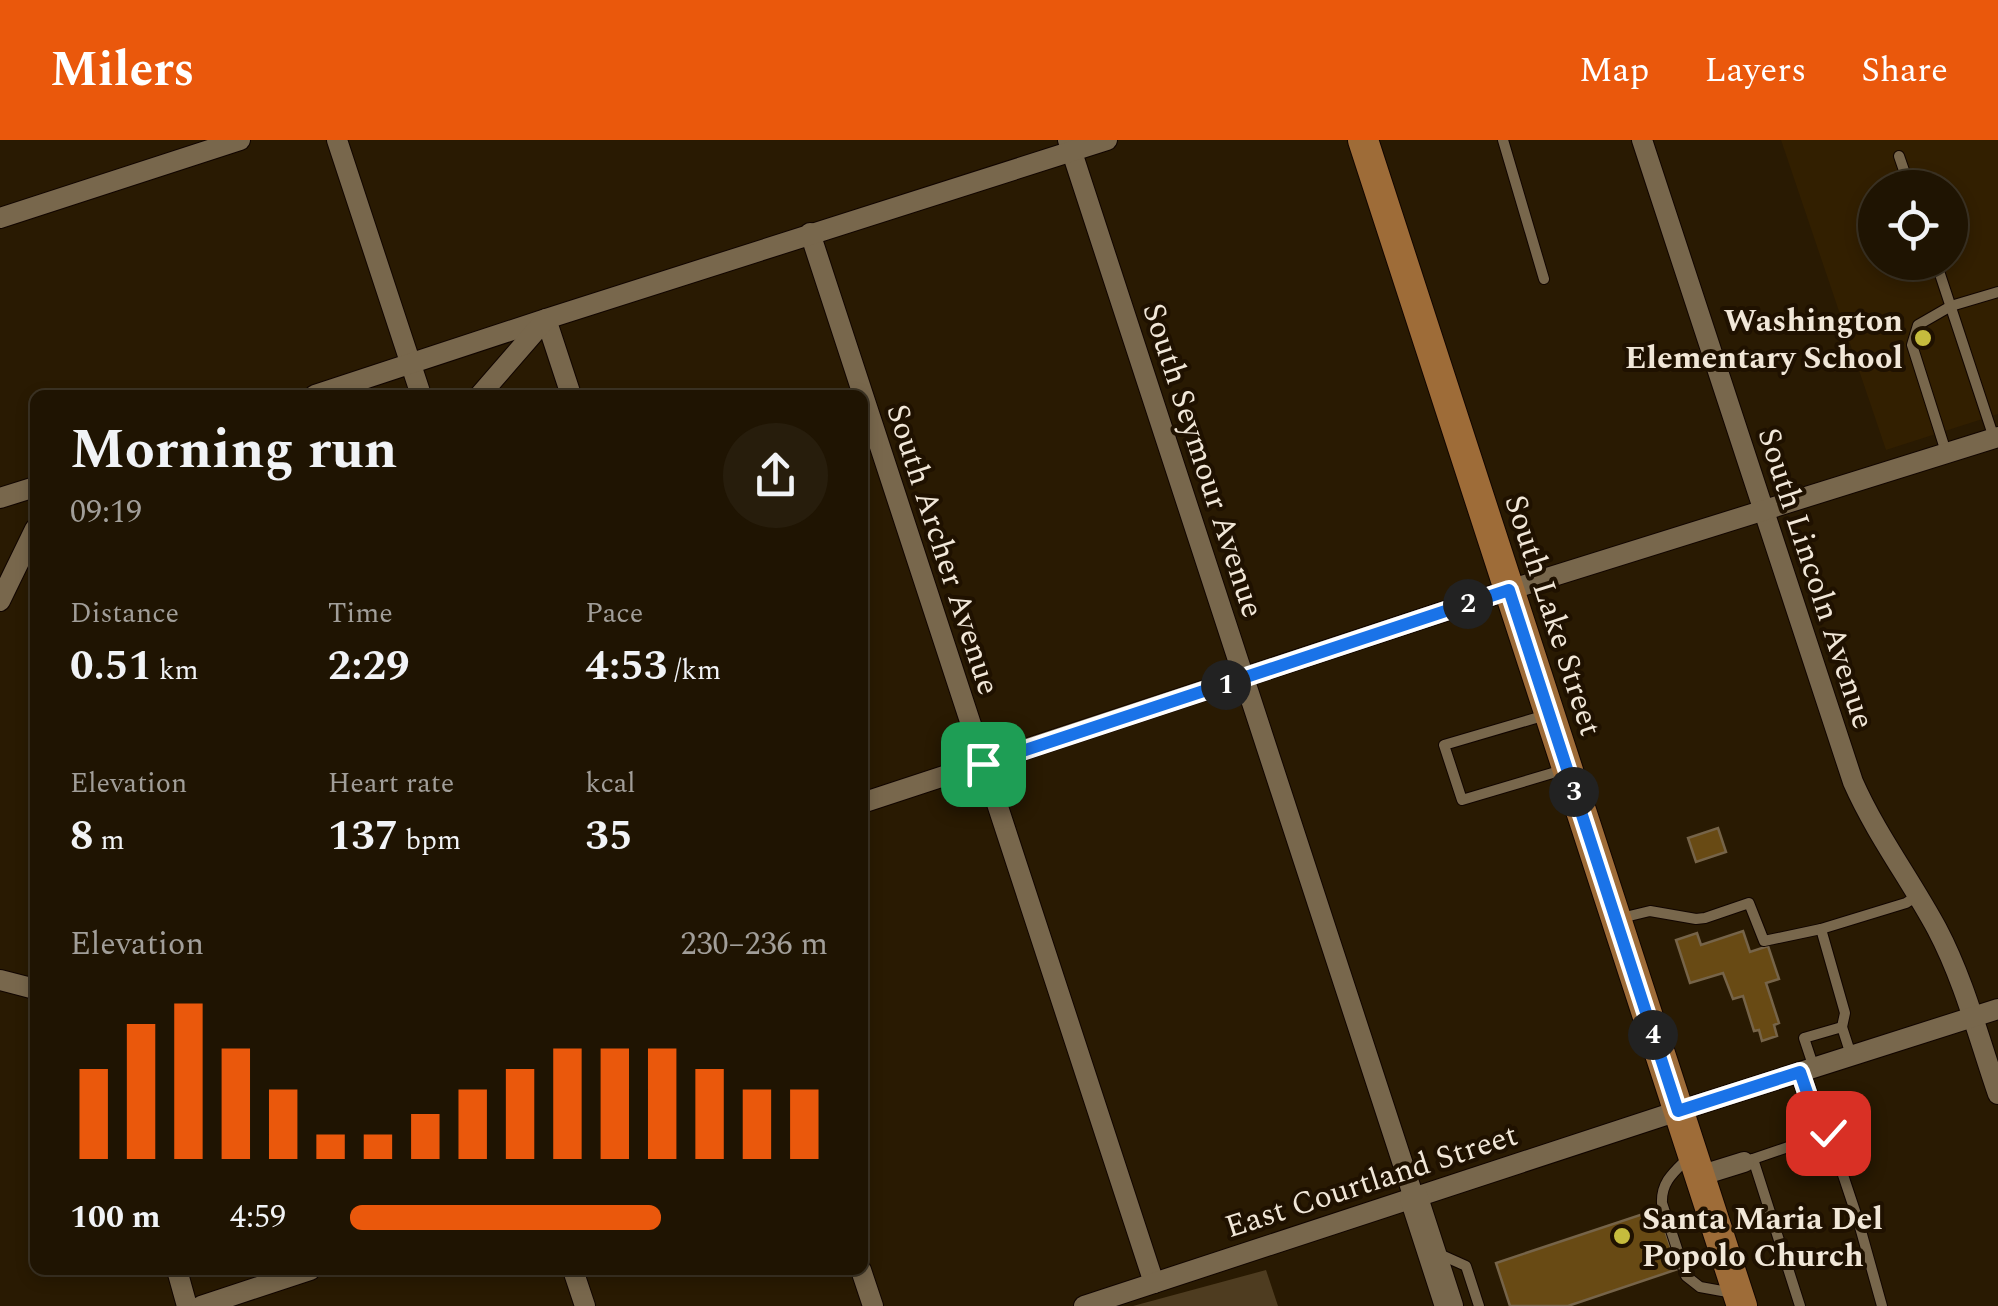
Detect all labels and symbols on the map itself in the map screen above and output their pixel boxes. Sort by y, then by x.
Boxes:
street label: South Seymour Avenue [1129,297,1277,624]
place label: Washington Elementary School [1625,297,1903,383]
marker: Washington Elementary School [1912,327,1934,349]
street label: South Archer Avenue [872,398,1013,701]
street label: South Lincoln Avenue [1744,422,1887,735]
street label: South Lake Street [1490,488,1615,742]
pin: 2 [1443,579,1493,629]
pin: 1 [1201,660,1251,710]
pin [941,722,1026,807]
pin: 3 [1549,767,1599,817]
pin: 4 [1628,1010,1678,1060]
pin [1786,1091,1871,1176]
street label: East Courtland Street [1219,1111,1524,1252]
place label: Santa Maria Del Popolo Church [1642,1195,1883,1281]
marker: Santa Maria Del Popolo Church [1611,1225,1633,1247]

